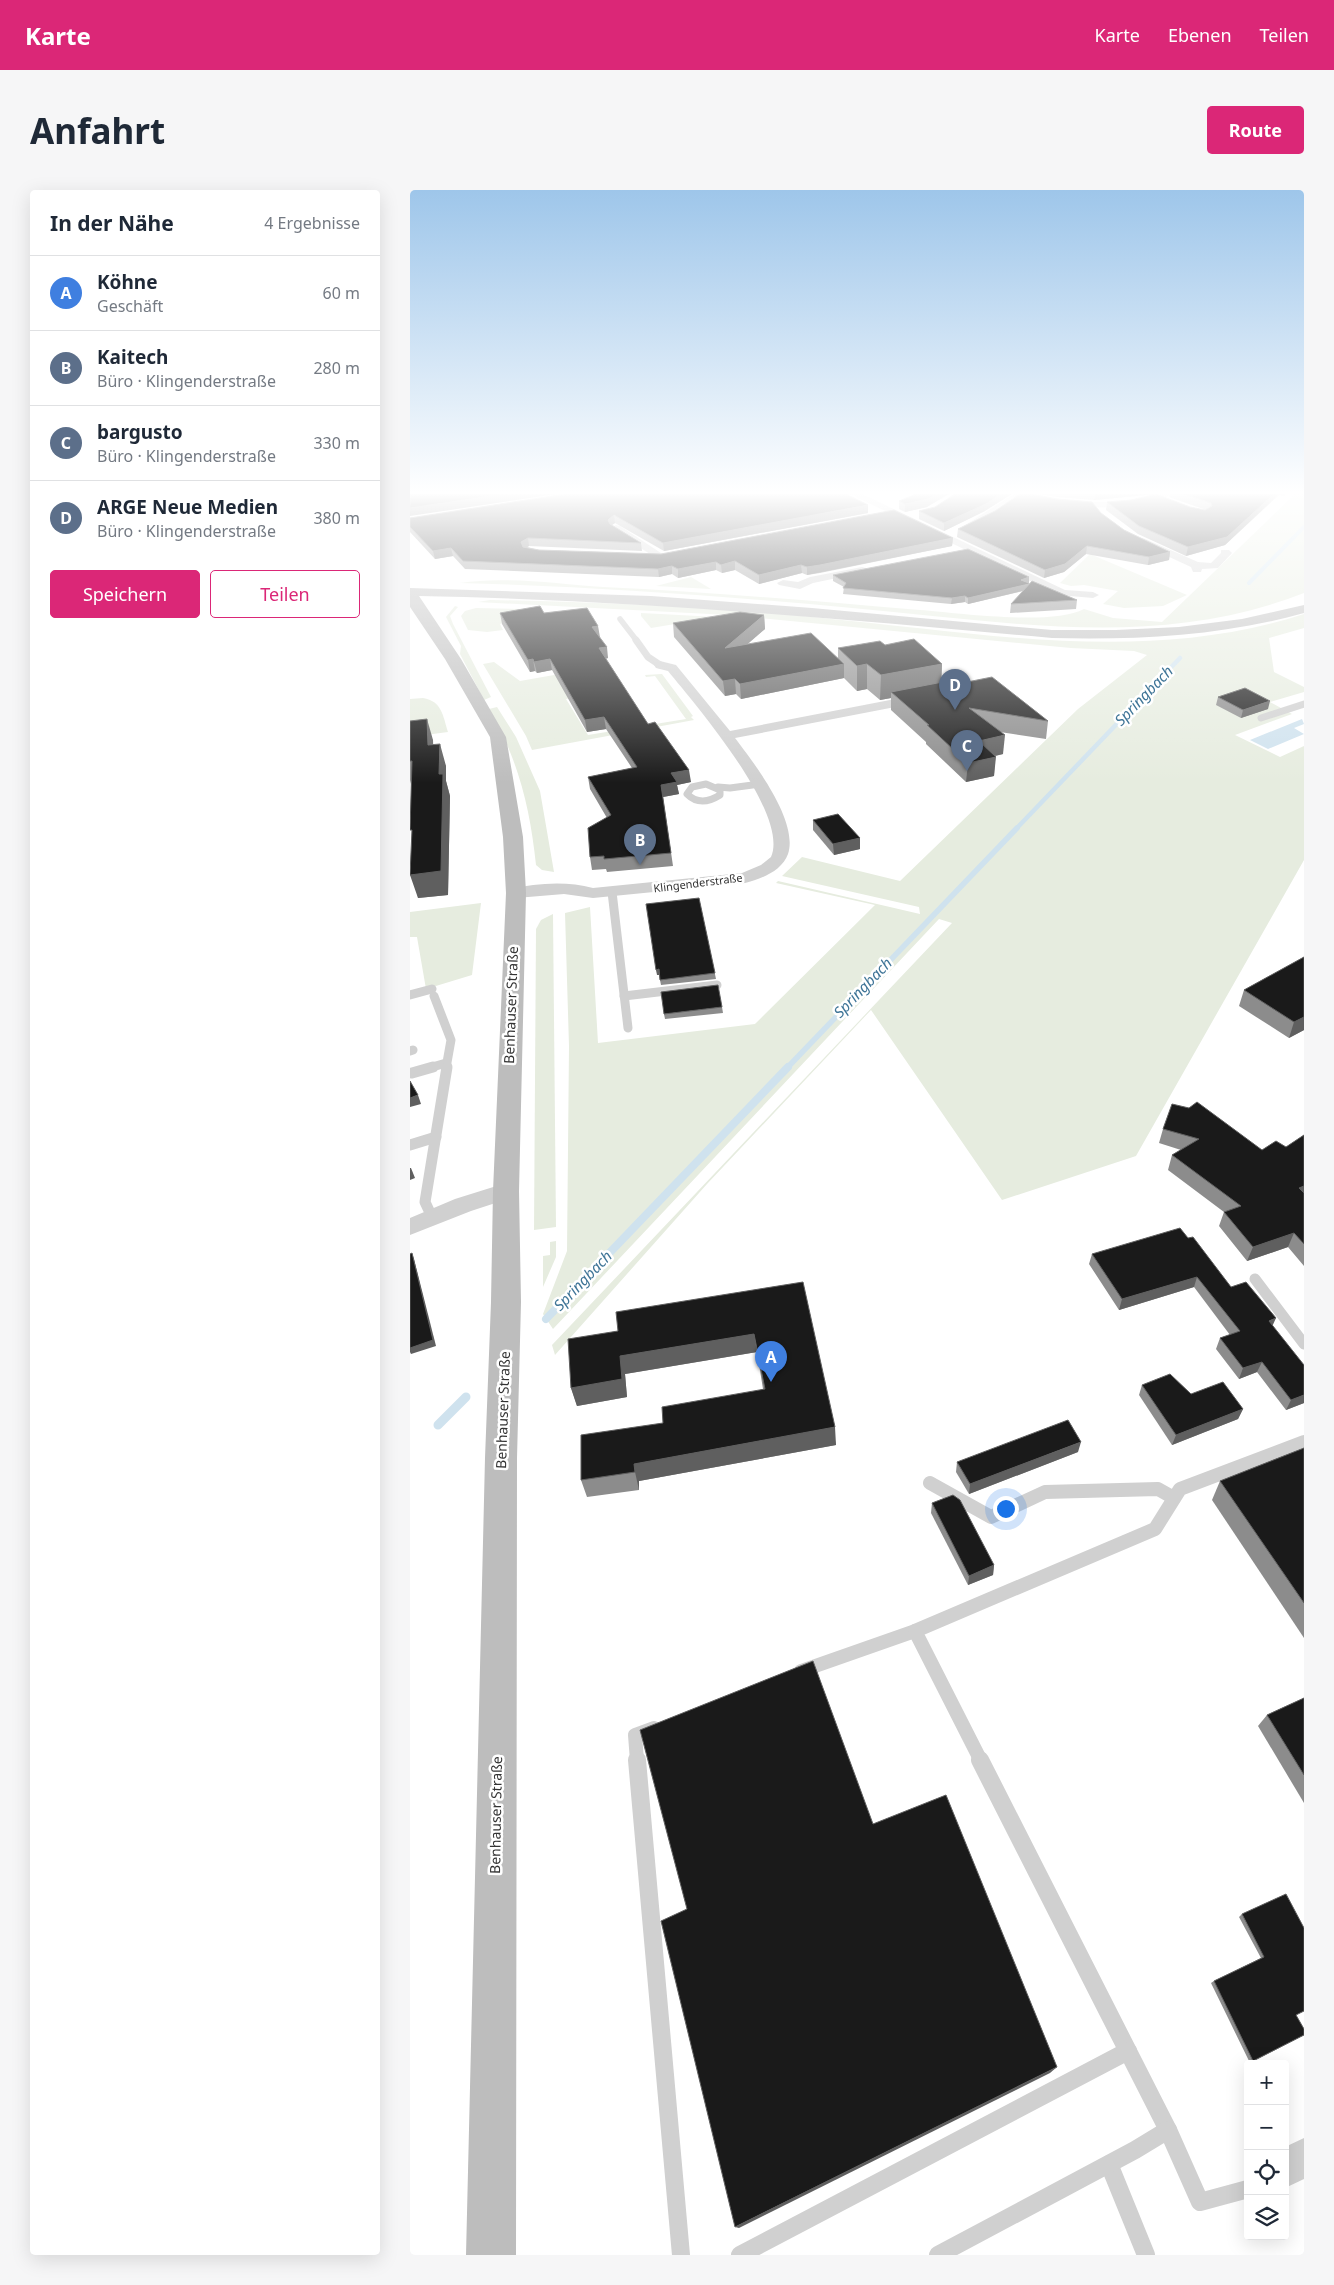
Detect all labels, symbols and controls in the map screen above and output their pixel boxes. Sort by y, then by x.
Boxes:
text: Karte [25,19,91,52]
text: Karte [1095,23,1140,47]
text: Ebenen [1168,23,1232,47]
text: Teilen [1260,23,1309,47]
button: Route [1207,106,1304,154]
text: Anfahrt [30,107,165,154]
text: In der Nähe [50,209,174,237]
text: 4 Ergebnisse [264,212,360,234]
text: Köhne [97,269,158,295]
text: A [60,282,72,304]
text: 60 m [323,282,360,304]
text: Geschäft [97,295,163,317]
text: Kaitech [97,344,168,370]
text: B [61,357,71,379]
text: 280 m [313,357,360,379]
text: Büro · Klingenderstraße [97,370,276,392]
text: bargusto [97,419,183,445]
text: C [61,432,71,454]
text: 330 m [313,432,360,454]
text: Büro · Klingenderstraße [97,445,276,467]
text: ARGE Neue Medien [97,494,278,520]
text: D [60,507,72,529]
text: 380 m [313,507,360,529]
text: Büro · Klingenderstraße [97,520,276,542]
button: Speichern [50,570,200,618]
button: Teilen [210,570,360,618]
water label: Springbach [1110,661,1177,730]
pin: D [939,669,971,710]
pin: C [951,730,983,771]
pin: B [624,824,656,865]
street label: Klingenderstraße [653,870,743,895]
street label: Benhauser Straße [499,946,522,1064]
water label: Springbach [829,953,896,1022]
water label: Springbach [549,1246,616,1315]
pin: A [755,1341,787,1382]
street label: Benhauser Straße [491,1351,514,1469]
your location [993,1496,1019,1522]
street label: Benhauser Straße [485,1756,506,1874]
map controls [1244,2060,1289,2240]
button: + [1244,2060,1289,2105]
button: − [1244,2105,1289,2150]
button: locate [1244,2150,1289,2195]
button: layers [1244,2195,1289,2240]

